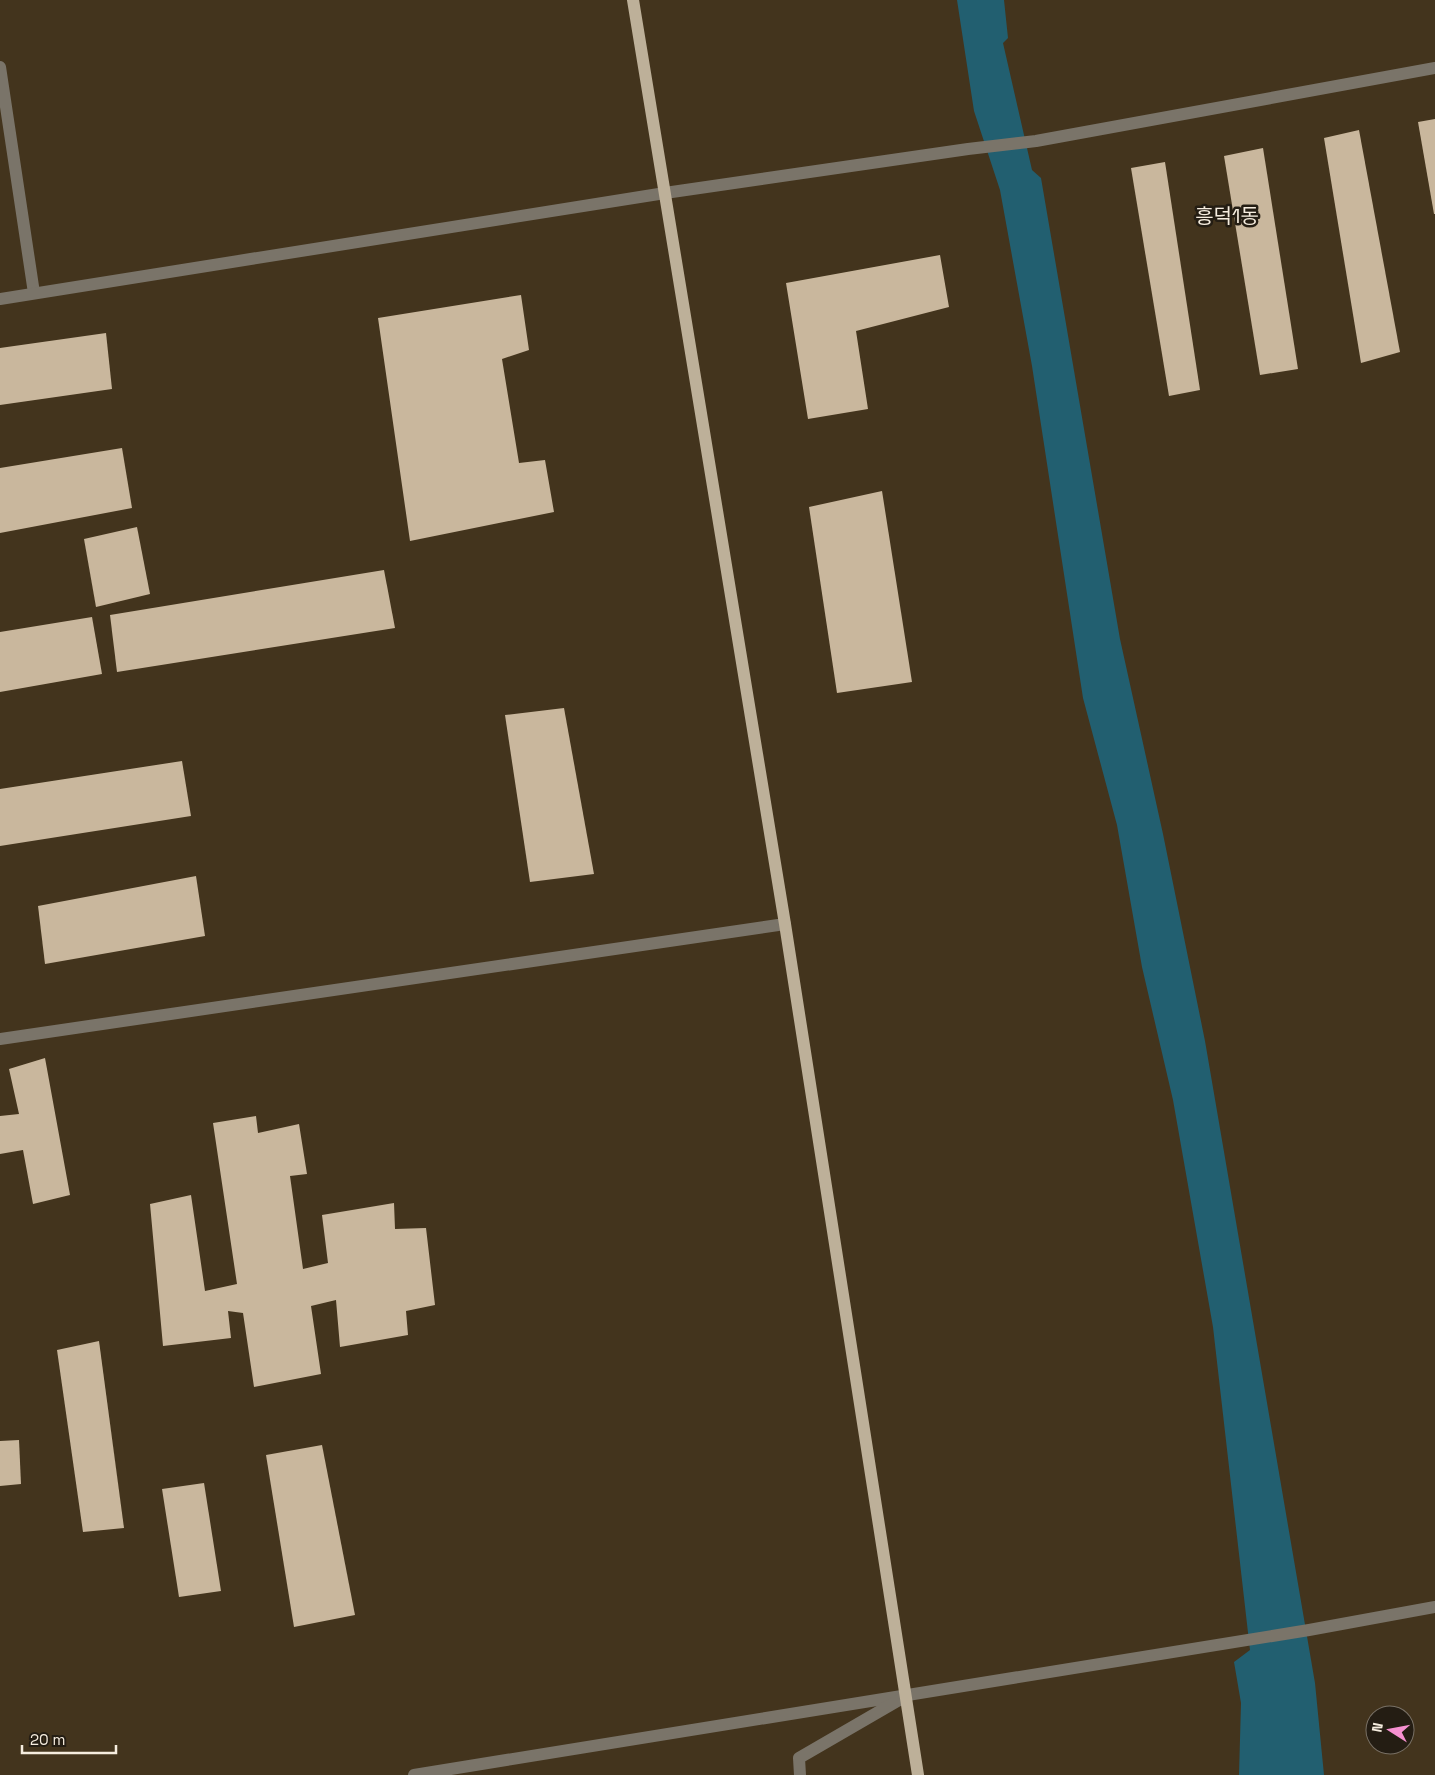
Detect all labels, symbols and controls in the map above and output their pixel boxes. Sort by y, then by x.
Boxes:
district label: 흥덕1동 [1195,203,1259,229]
north arrow [1365,1705,1415,1755]
text: N [1368,1721,1387,1734]
scale bar [22,1722,116,1754]
text: 20 m [30,1730,65,1749]

